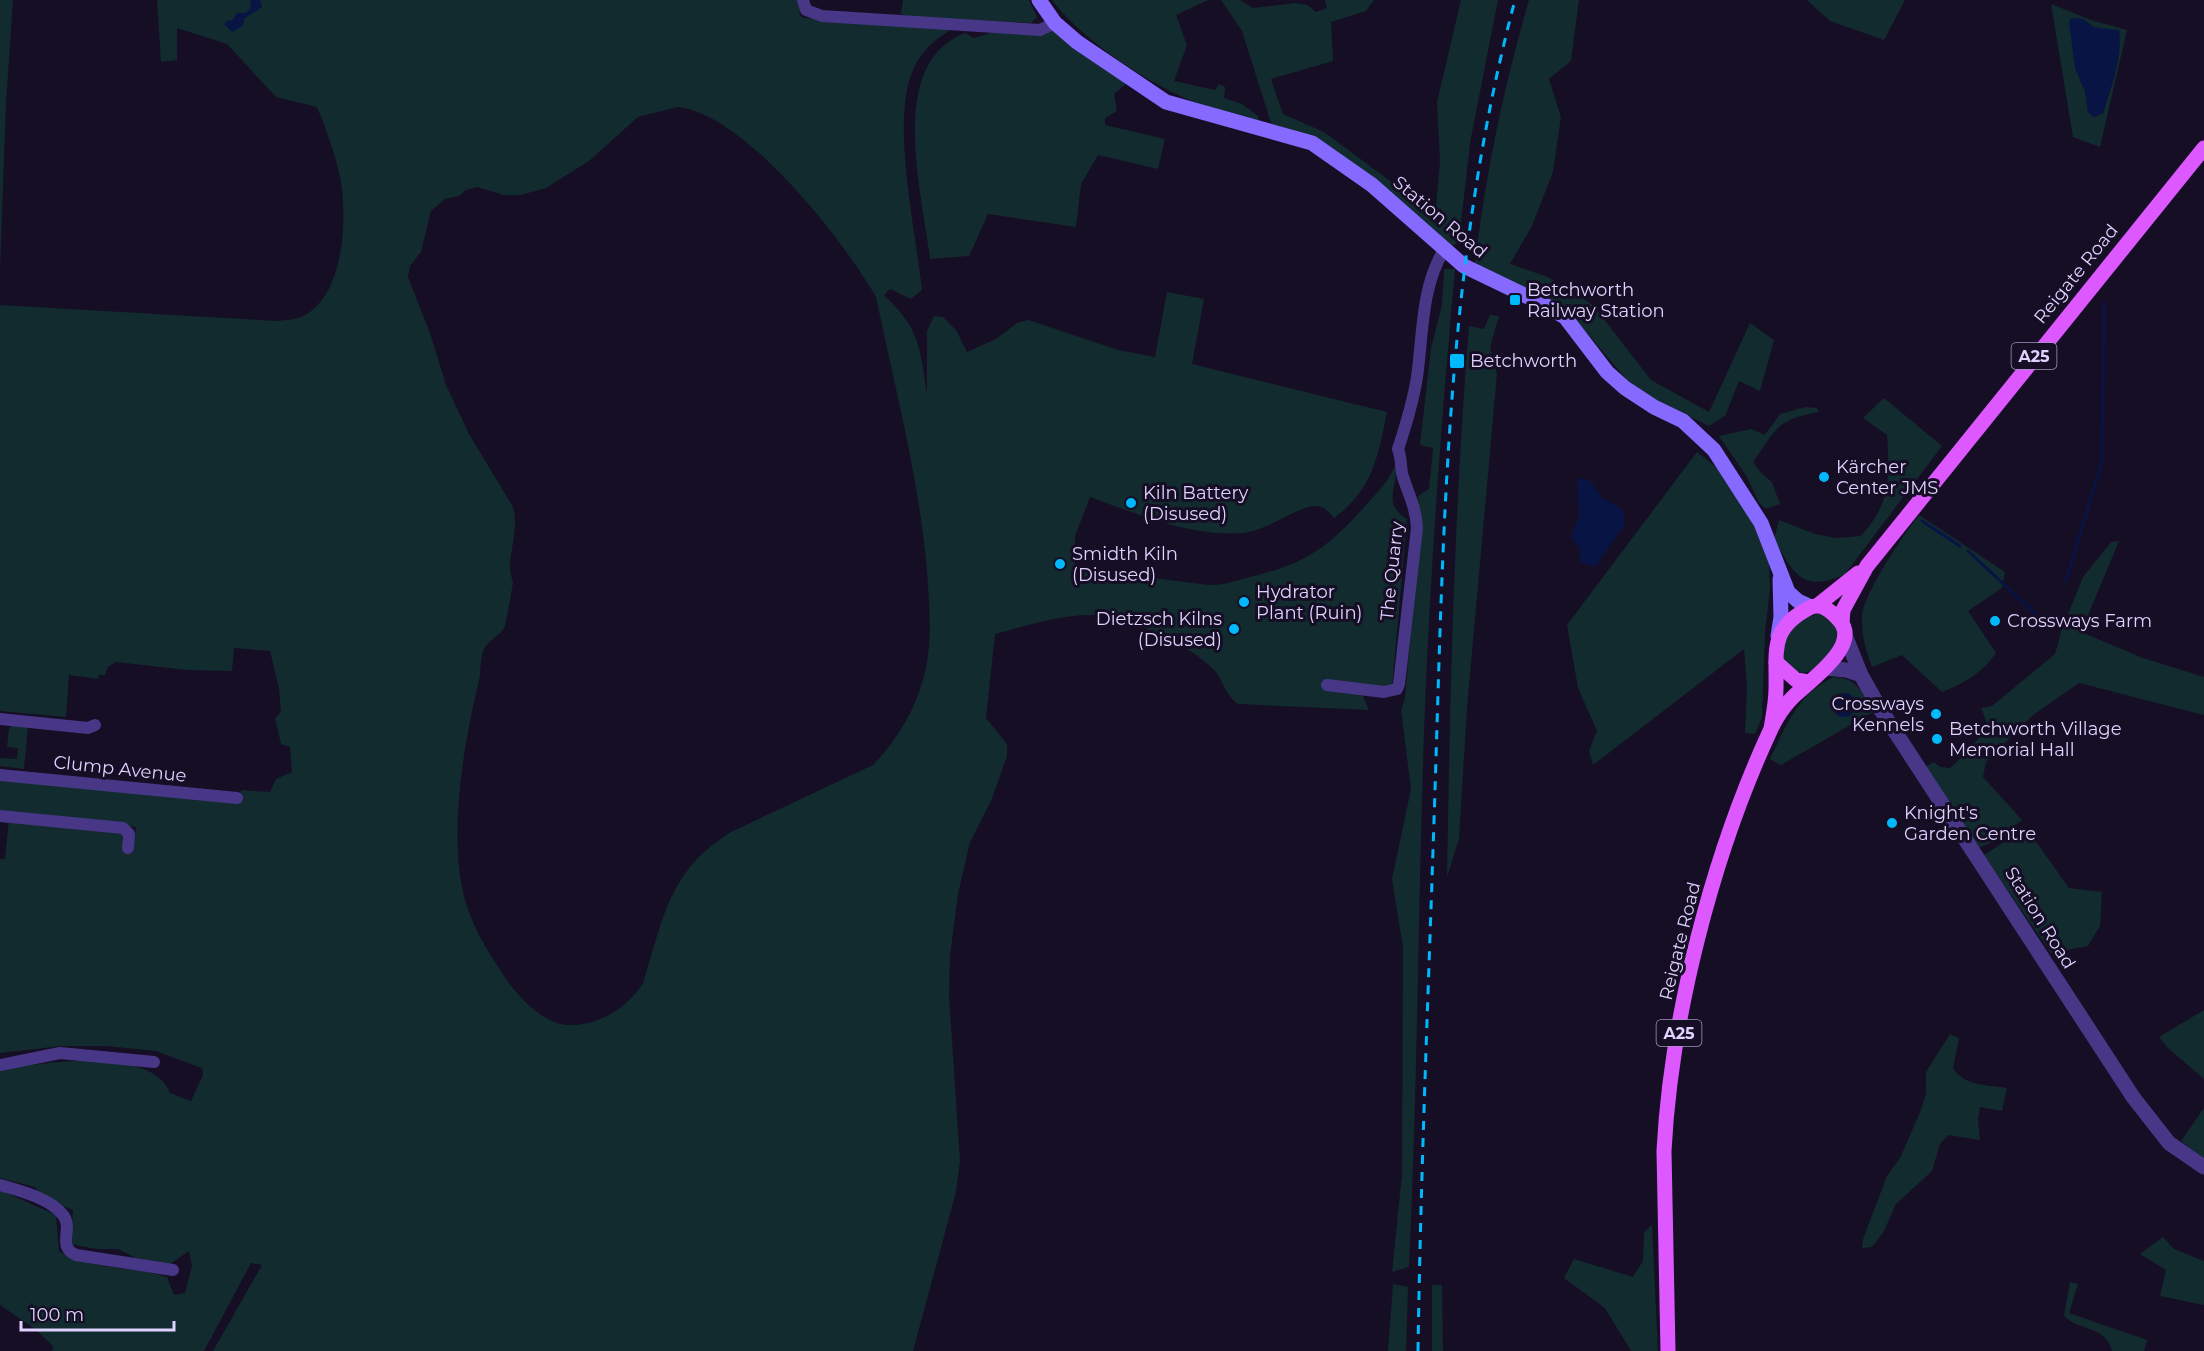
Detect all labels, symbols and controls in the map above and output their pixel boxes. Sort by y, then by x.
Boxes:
street label: Station Road [1388,171,1492,263]
street label: Reigate Road [2029,220,2123,328]
place label: Betchworth Railway Station [1527,279,1665,322]
marker: Betchworth Railway Station [1508,293,1522,307]
road number: A25 [2012,343,2056,369]
place label: Betchworth [1470,350,1577,372]
marker: Betchworth [1448,352,1466,370]
place label: Kärcher Center JMS [1836,456,1938,499]
marker: Kärcher Center JMS [1817,470,1831,484]
place label: Kiln Battery (Disused) [1143,482,1249,525]
marker: Kiln Battery (Disused) [1124,496,1138,510]
street label: The Quarry [1376,520,1408,622]
place label: Smidth Kiln (Disused) [1072,543,1178,586]
marker: Smidth Kiln (Disused) [1053,557,1067,571]
place label: Hydrator Plant (Ruin) [1256,581,1363,624]
marker: Hydrator Plant (Ruin) [1237,595,1251,609]
place label: Dietzsch Kilns (Disused) [1096,608,1222,651]
place label: Crossways Farm [2007,610,2152,632]
marker: Crossways Farm [1988,614,2002,628]
marker: Dietzsch Kilns (Disused) [1227,622,1241,636]
place label: Crossways Kennels [1831,693,1924,736]
marker: Crossways Kennels [1929,707,1943,721]
place label: Betchworth Village Memorial Hall [1949,718,2122,761]
marker: Betchworth Village Memorial Hall [1930,732,1944,746]
street label: Clump Avenue [52,751,188,787]
place label: Knight's Garden Centre [1904,802,2036,845]
marker: Knight's Garden Centre [1885,816,1899,830]
street label: Station Road [2000,863,2080,973]
street label: Reigate Road [1655,879,1705,1003]
road number: A25 [1656,1020,1702,1046]
scale bar [21,1294,174,1332]
text: 100 m [30,1304,84,1326]

